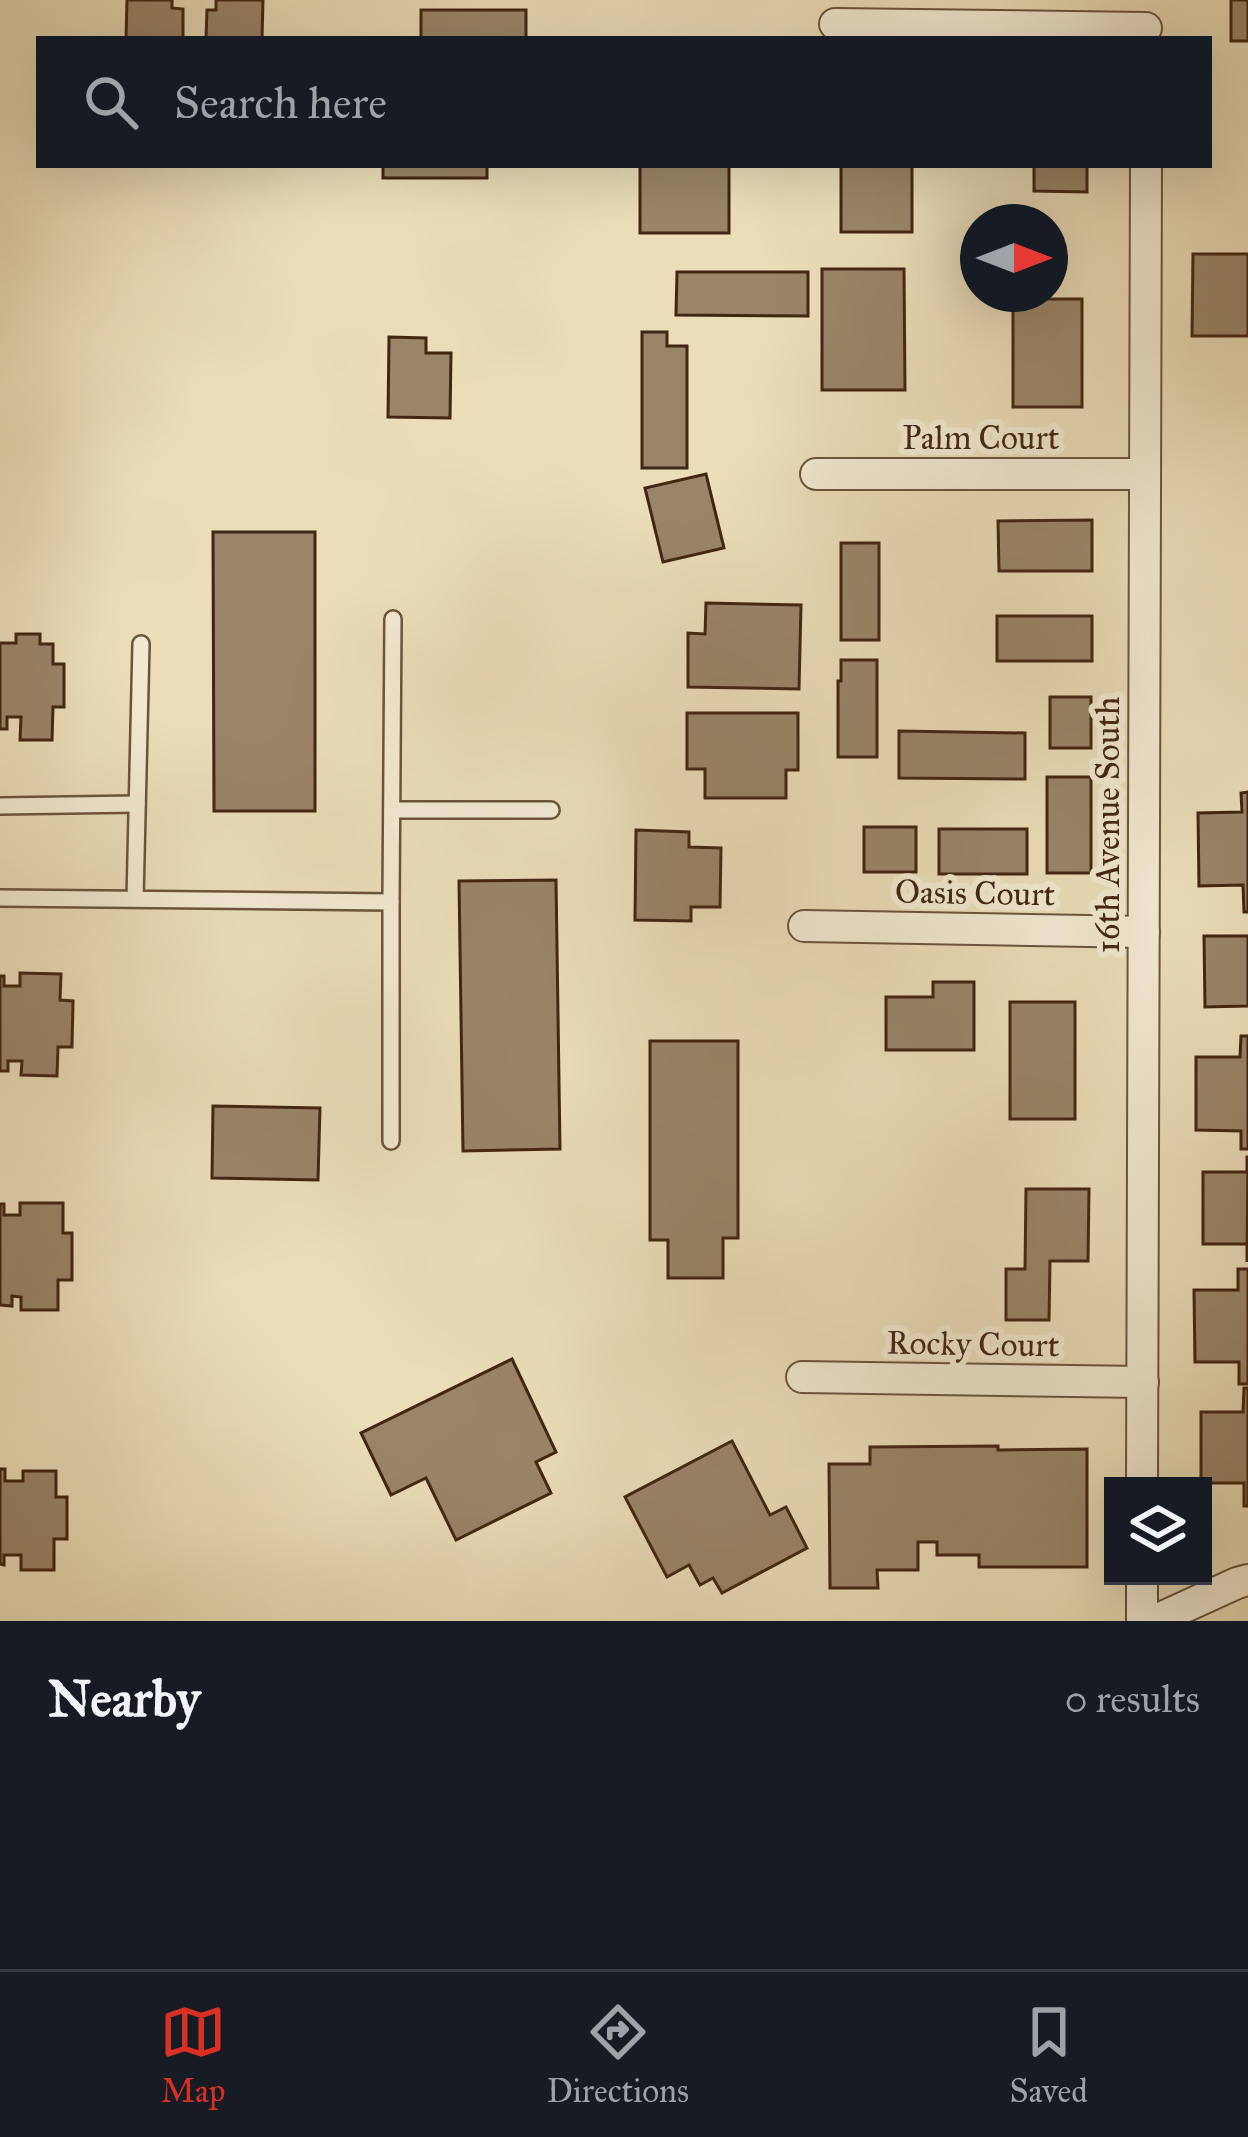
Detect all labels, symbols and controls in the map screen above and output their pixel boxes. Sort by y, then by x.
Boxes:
search box [36,36,1212,168]
icon: search [78,69,144,135]
text: Search here [174,75,387,130]
north arrow [960,204,1068,312]
street label: Palm Court [902,418,1060,458]
street label: 16th Avenue South [1088,697,1128,953]
street label: Oasis Court [894,872,1056,914]
street label: Rocky Court [886,1322,1060,1366]
map controls [1104,1477,1212,1585]
button: layers [1104,1477,1212,1585]
text: Nearby [48,1668,200,1730]
text: 0 results [1065,1675,1200,1723]
tab: Map [160,1999,226,2111]
tab: Directions [547,1999,689,2111]
tab: Saved [1009,1999,1088,2111]

